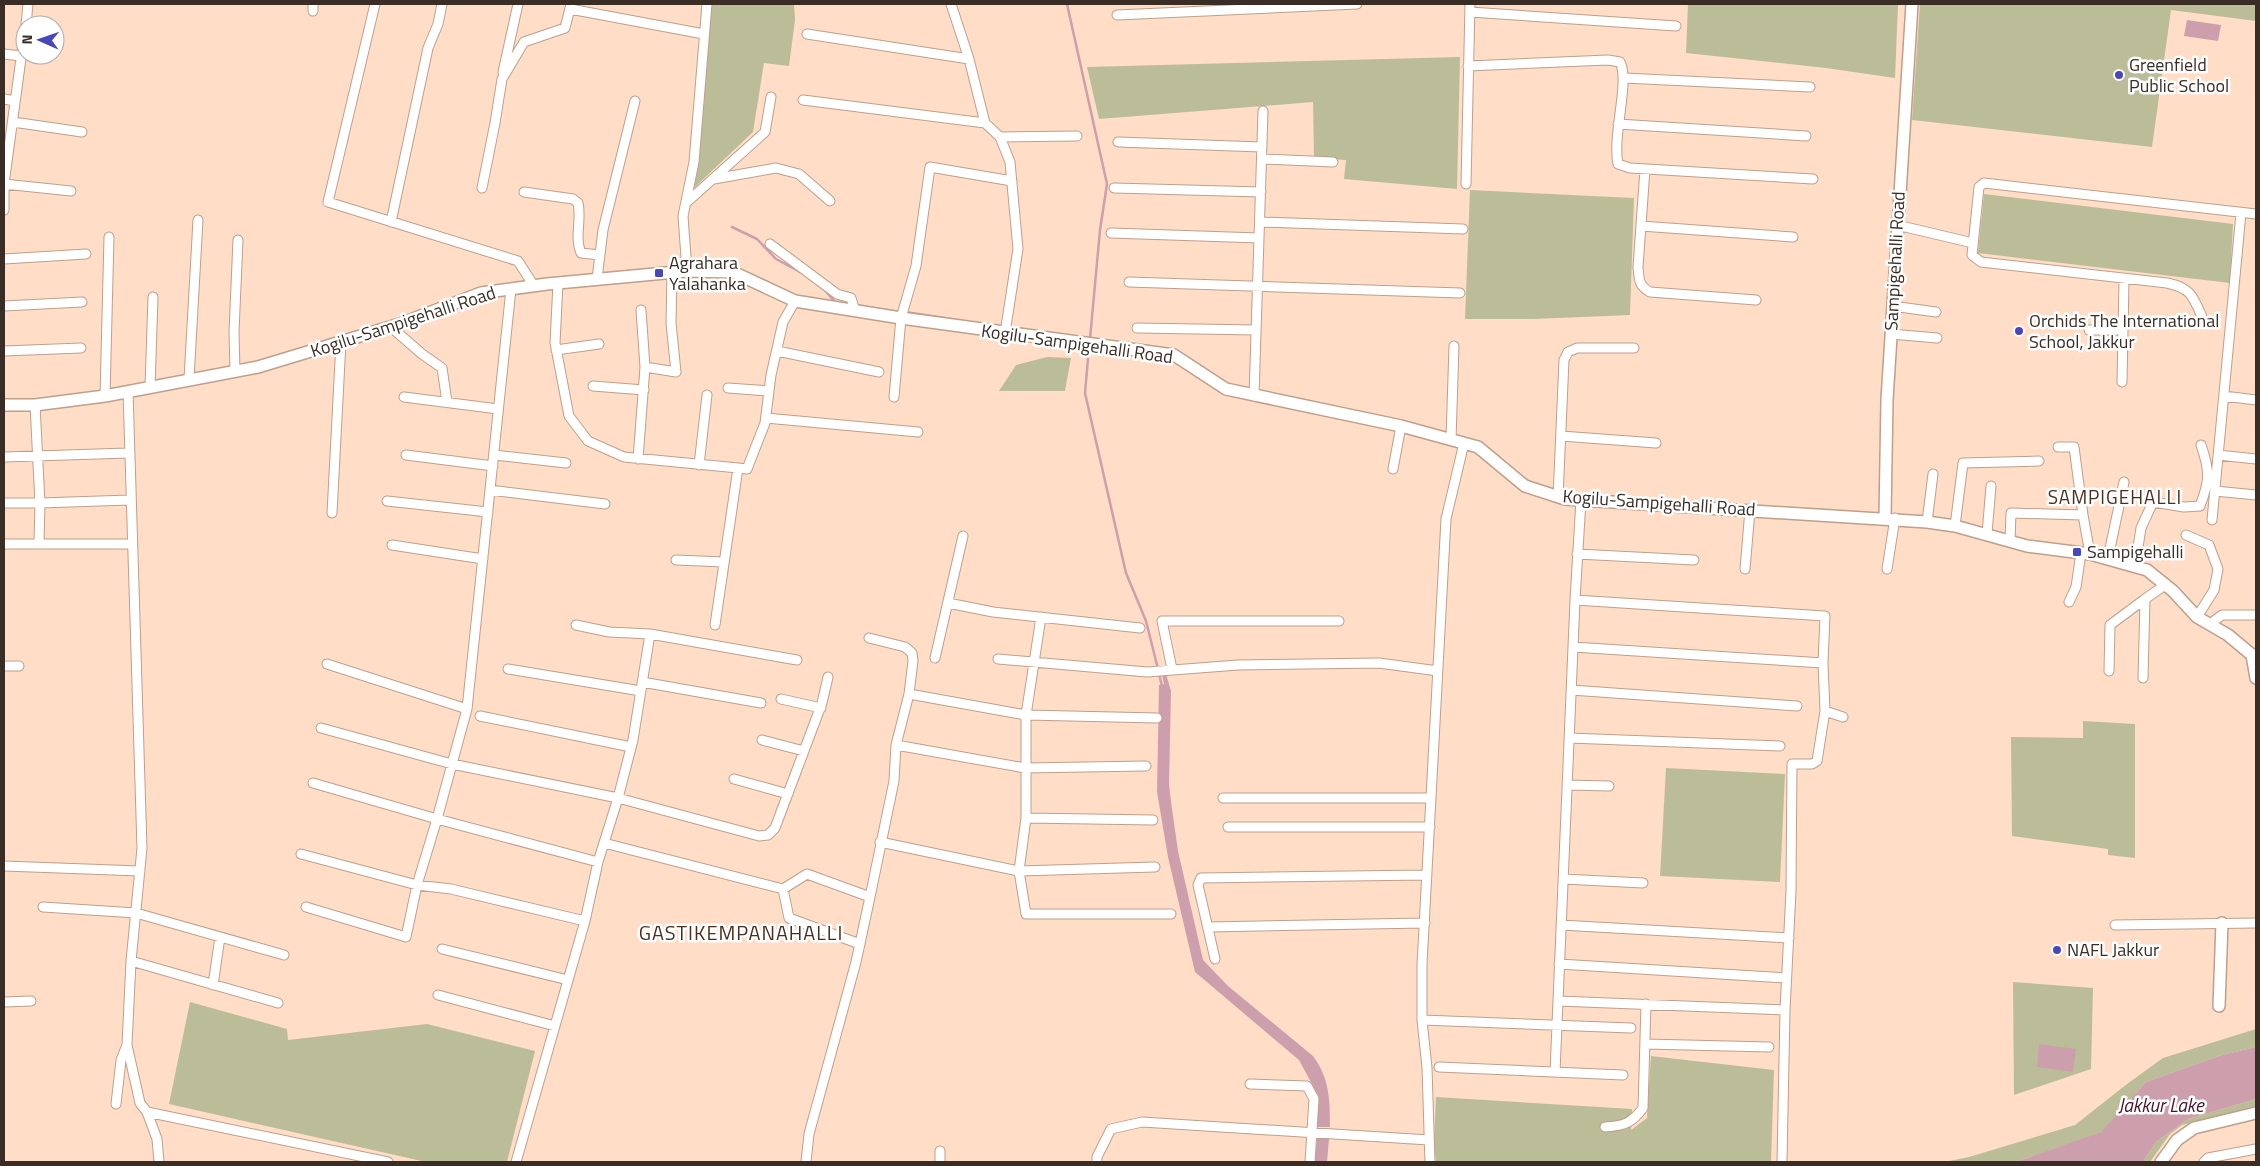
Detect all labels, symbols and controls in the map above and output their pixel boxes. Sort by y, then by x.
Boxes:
north arrow [15,15,65,65]
text: N [16,34,37,45]
place label: Greenfield Public School [2129,51,2229,99]
marker: Greenfield Public School [2113,69,2125,81]
street label: Sampigehalli Road [1877,191,1912,331]
place label: Agrahara Yalahanka [669,249,746,297]
marker: Agrahara Yalahanka [653,267,665,279]
street label: Kogilu-Sampigehalli Road [307,279,499,364]
place label: Orchids The International School, Jakkur [2029,307,2219,355]
street label: Kogilu-Sampigehalli Road [980,317,1175,370]
marker: Orchids The International School, Jakkur [2013,325,2025,337]
street label: Kogilu-Sampigehalli Road [1562,482,1756,523]
district label: SAMPIGEHALLI [2048,482,2182,511]
place label: Sampigehalli [2087,538,2184,565]
marker: Sampigehalli [2071,546,2083,558]
district label: GASTIKEMPANAHALLI [639,917,843,948]
place label: NAFL Jakkur [2067,936,2159,963]
marker: NAFL Jakkur [2051,944,2063,956]
water label: Jakkur Lake [2118,1090,2205,1119]

